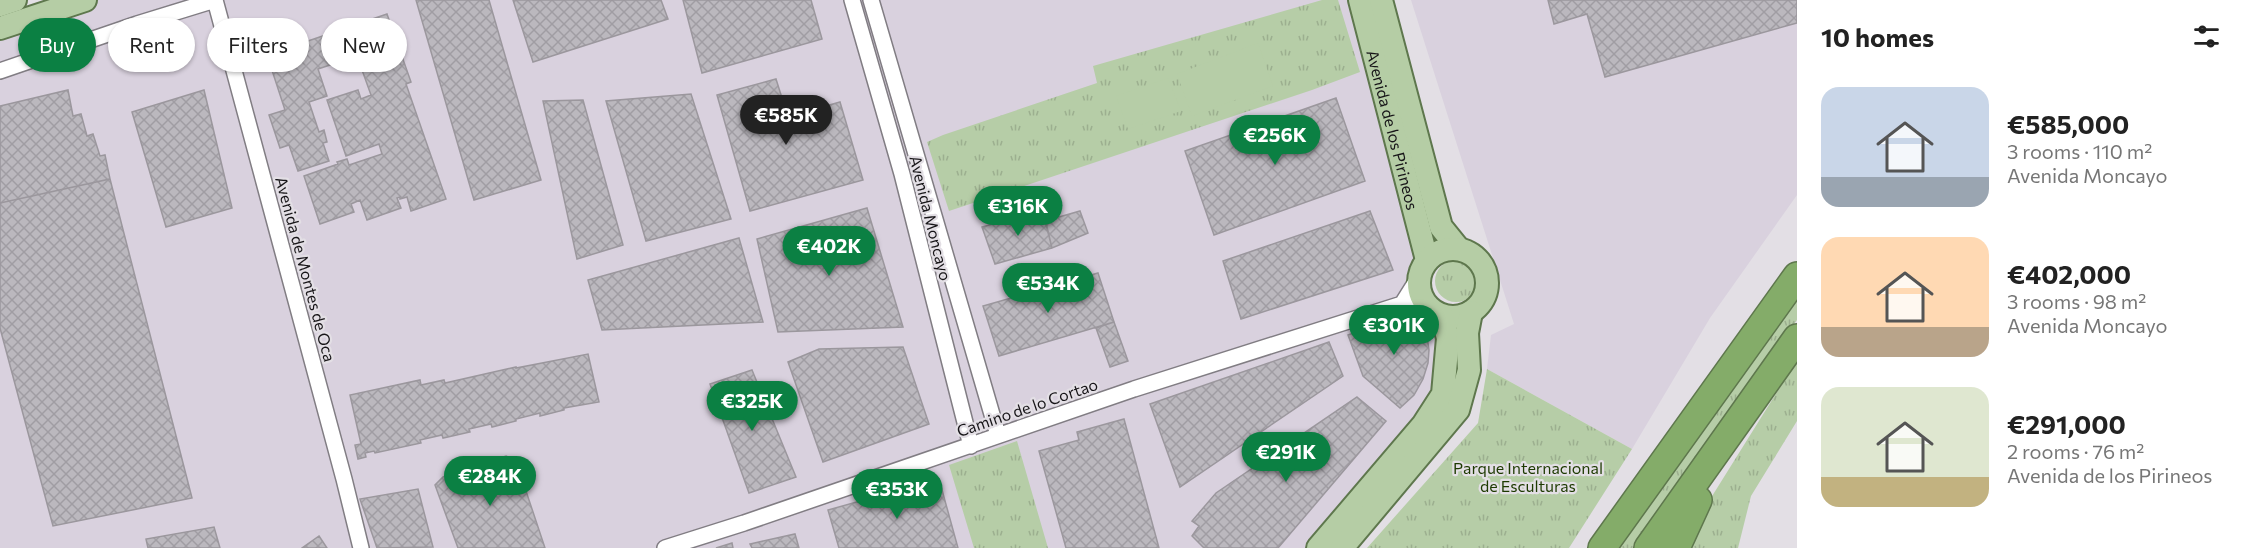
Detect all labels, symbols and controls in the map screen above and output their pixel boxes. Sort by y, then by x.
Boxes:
chip: Buy [18,18,96,72]
chip: Rent [108,18,195,72]
chip: Filters [207,18,309,72]
chip: New [321,18,407,72]
icon: filters [2190,20,2223,53]
text: 10 homes [1821,21,1934,52]
street label: Avenida de los Pirineos [1364,48,1423,212]
pin: €585K [744,95,828,146]
text: €585K [754,102,818,126]
text: €585,000 [2007,108,2129,139]
icon: home [1869,111,1941,183]
pin: €256K [1233,115,1317,166]
text: €256K [1243,122,1307,146]
text: 3 rooms · 110 m² [2007,139,2152,163]
street label: Avenida Moncayo [906,153,956,283]
text: Avenida Moncayo [2007,163,2168,187]
street label: Avenida de Montes de Oca [272,174,340,364]
pin: €316K [976,186,1060,237]
text: €316K [987,193,1049,217]
pin: €402K [787,226,871,277]
text: €402K [797,233,861,257]
text: €402,000 [2007,258,2131,289]
icon: home [1869,261,1941,333]
pin: €534K [1006,263,1090,314]
text: €534K [1016,270,1080,294]
text: 3 rooms · 98 m² [2007,289,2146,313]
pin: €301K [1352,305,1436,356]
text: €301K [1363,312,1425,336]
text: Avenida Moncayo [2007,313,2168,337]
street label: Camino de lo Cortao [954,374,1100,440]
pin: €325K [710,381,794,432]
text: €325K [721,388,783,412]
text: €291,000 [2007,408,2126,439]
icon: home [1869,411,1941,483]
pin: €291K [1244,432,1328,483]
text: €291K [1256,439,1316,463]
text: 2 rooms · 76 m² [2007,439,2144,463]
pin: €284K [448,456,532,507]
park label: Parque Internacional de Esculturas [1453,458,1603,495]
text: €284K [458,463,522,487]
text: Avenida de los Pirineos [2007,463,2212,487]
pin: €353K [855,469,939,520]
text: €353K [865,476,929,500]

